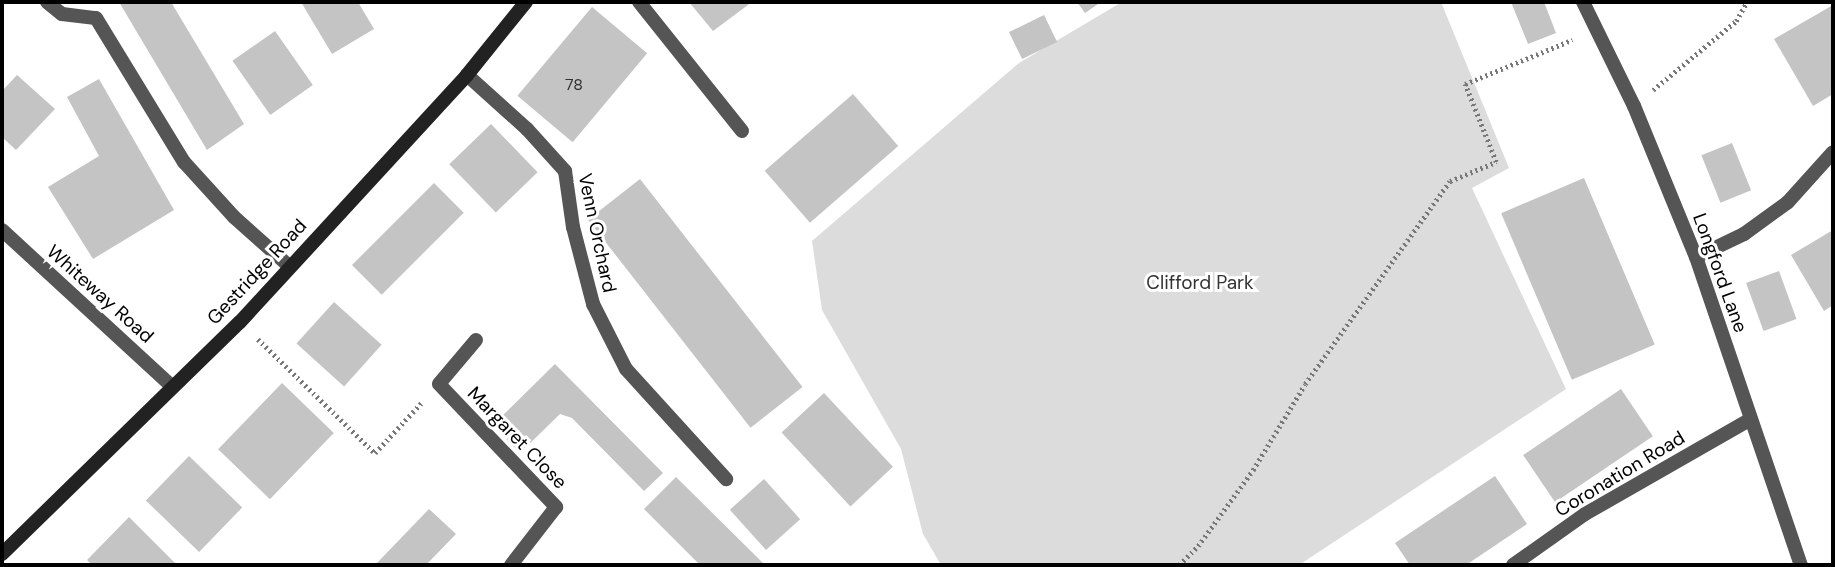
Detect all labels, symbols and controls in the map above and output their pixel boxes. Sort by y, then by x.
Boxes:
house number: 78 [565,75,583,95]
street label: Venn Orchard [573,171,621,295]
street label: Longford Lane [1688,210,1752,336]
street label: Gestridge Road [202,215,312,329]
street label: Whiteway Road [42,240,158,348]
park label: Clifford Park [1146,272,1254,294]
street label: Margaret Close [463,382,571,494]
street label: Coronation Road [1551,426,1689,522]

